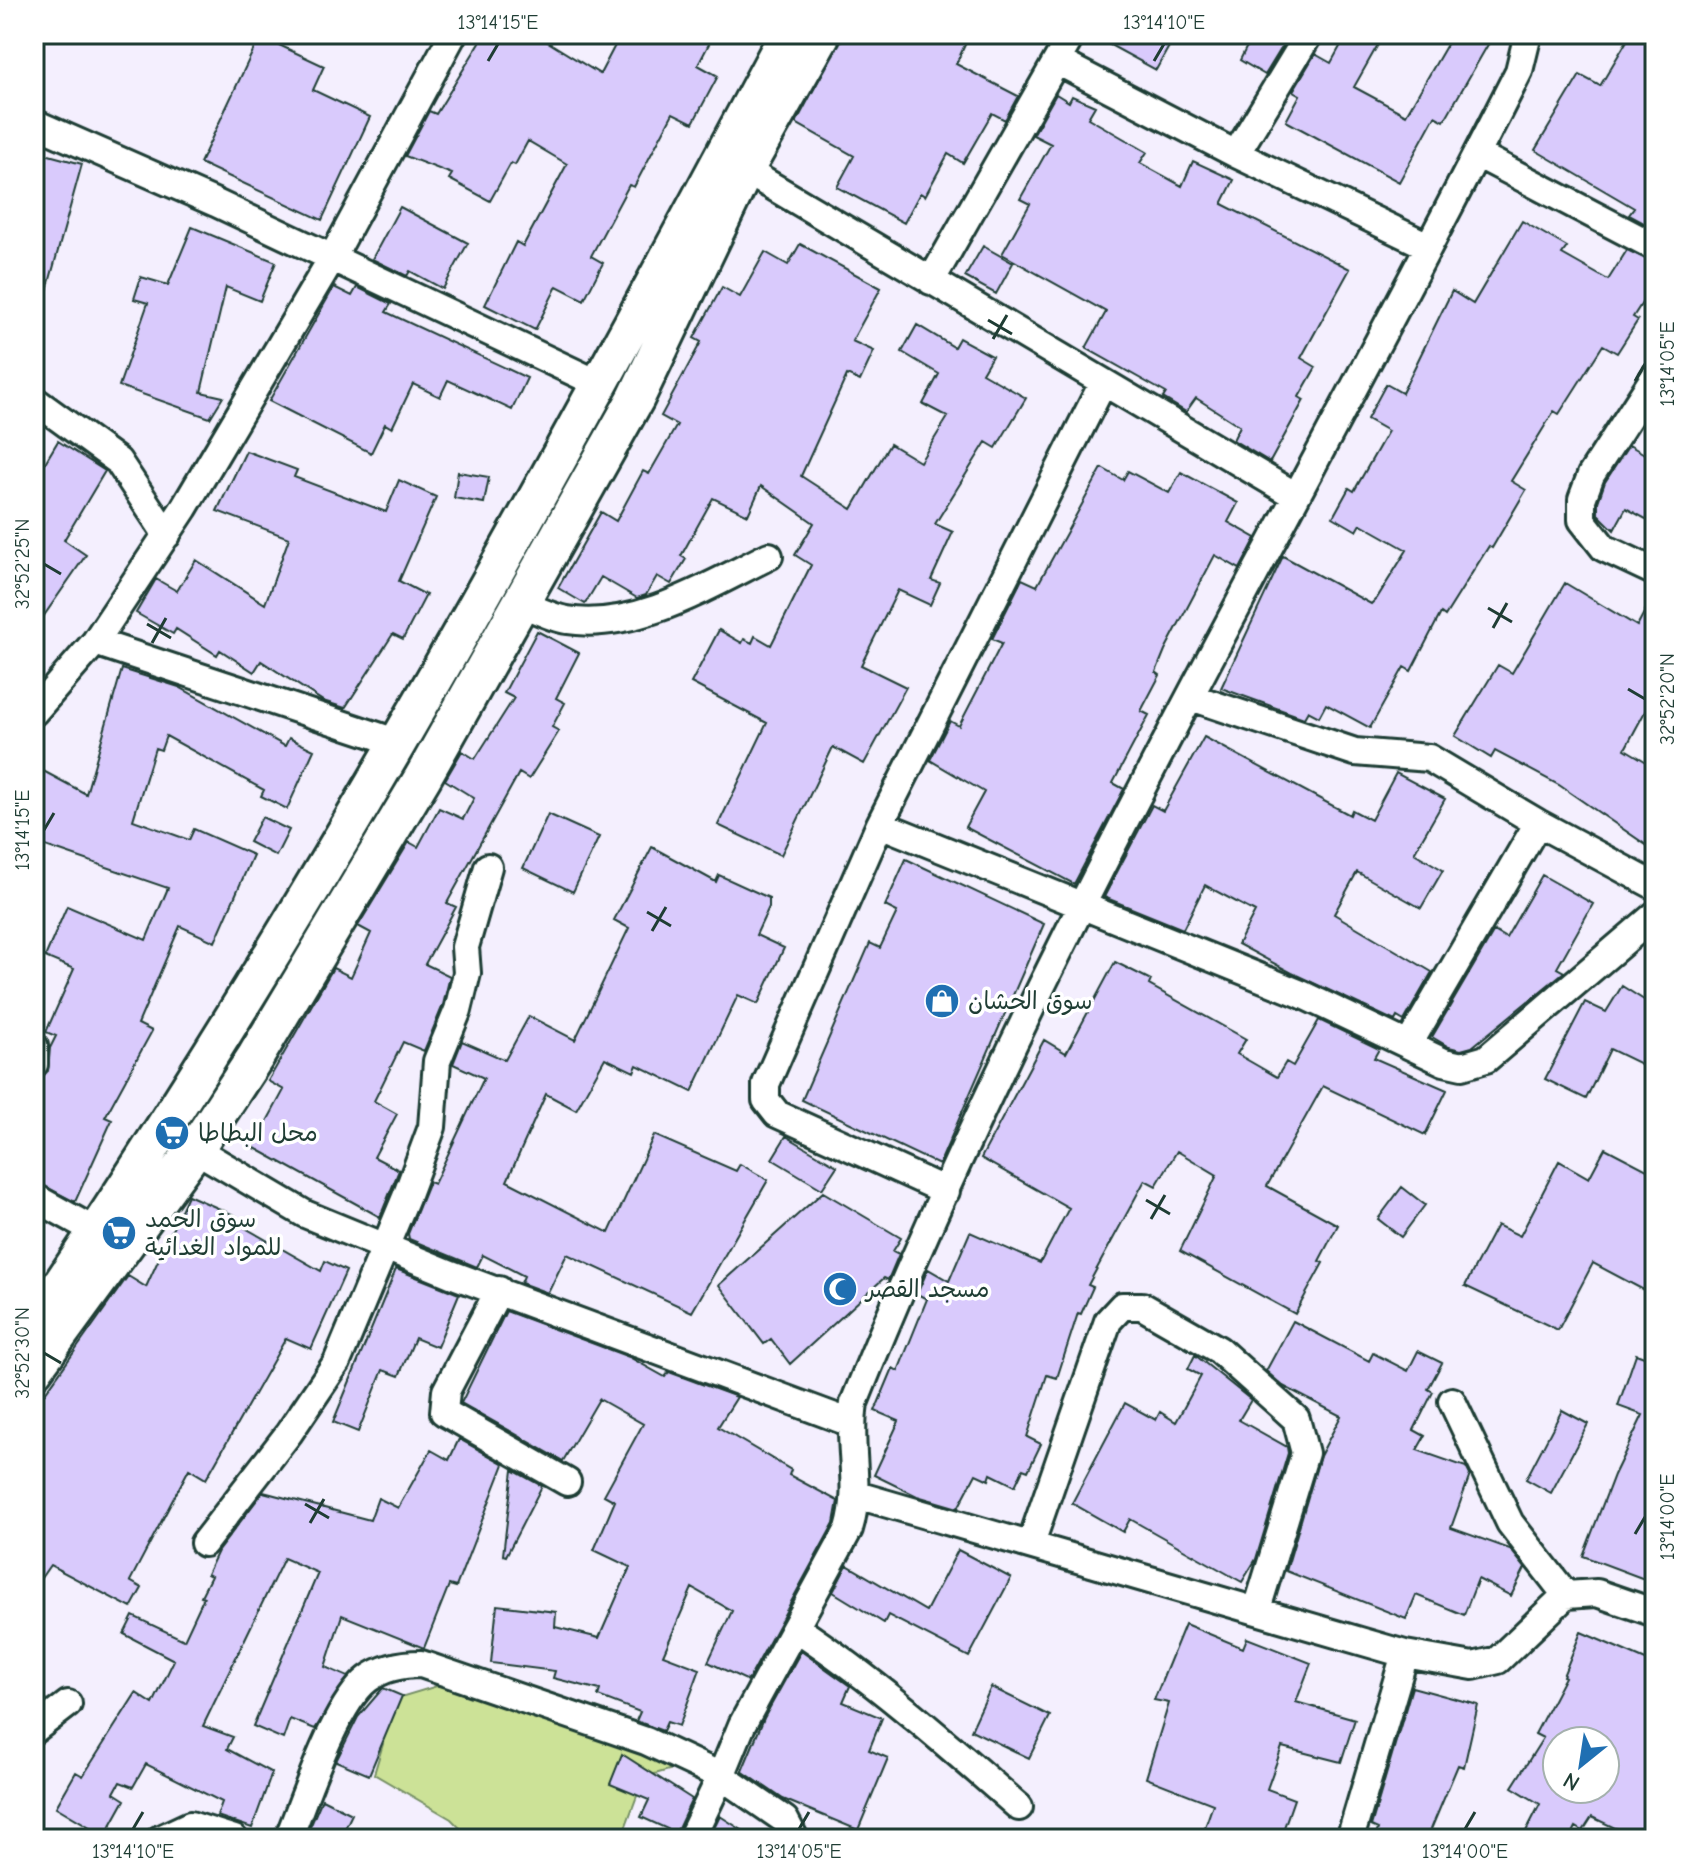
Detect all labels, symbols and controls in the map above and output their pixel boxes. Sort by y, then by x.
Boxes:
text: 13°14'15"E [458,11,538,34]
text: 13°14'10"E [1123,11,1205,34]
text: 13°14'05"E [1656,321,1679,407]
text: 32°52'25"N [11,519,34,609]
text: 32°52'20"N [1656,653,1679,745]
text: 13°14'15"E [11,790,34,870]
shop icon: سوق الحشان [923,982,961,1020]
place label: سوق الحشان [968,987,1093,1016]
supermarket icon: محل البطاطا [153,1114,191,1152]
place label: محل البطاطا [198,1119,318,1147]
place label: سوق الحمد للمواد الغدائية [145,1205,282,1262]
supermarket icon: سوق الحمد للمواد الغدائية [100,1214,138,1252]
mosque icon: مسجد القصر [821,1270,859,1308]
place label: مسجد القصر [864,1275,989,1303]
text: 32°52'30"N [11,1307,34,1399]
text: 13°14'00"E [1656,1474,1679,1560]
north arrow [1541,1725,1621,1805]
text: N [1559,1767,1584,1796]
text: 13°14'10"E [92,1840,174,1863]
text: 13°14'05"E [756,1840,842,1863]
text: 13°14'00"E [1422,1840,1508,1863]

